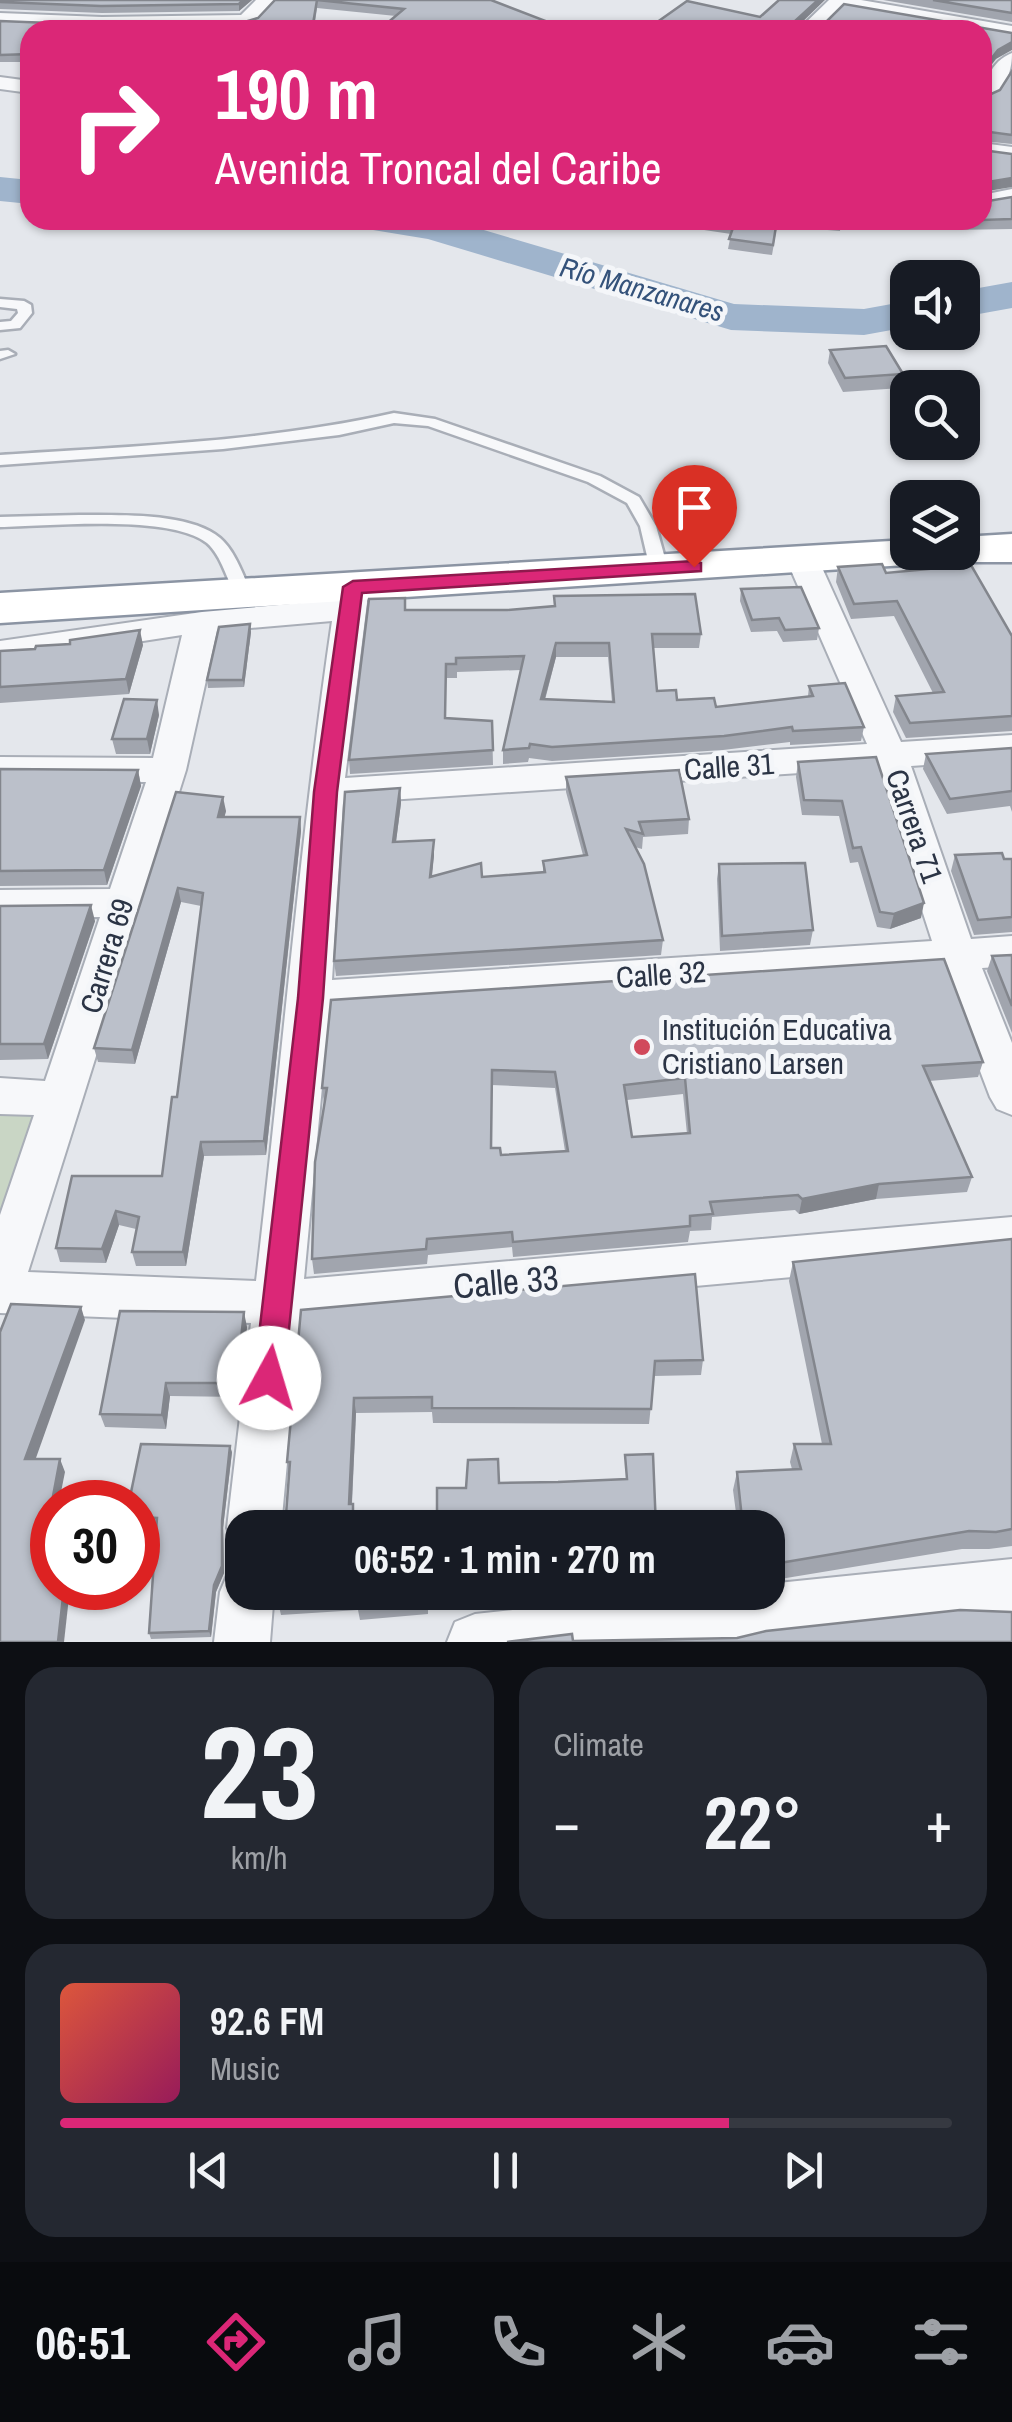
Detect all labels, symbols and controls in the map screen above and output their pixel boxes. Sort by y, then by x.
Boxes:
text: 190 m [215,47,378,141]
icon: right [50,60,180,190]
text: Avenida Troncal del Caribe [215,137,662,198]
water label: Río Manzanares [556,248,728,330]
map controls [890,260,980,570]
button: sound [890,260,980,350]
button: search [890,370,980,460]
pin [652,465,737,568]
icon: arrive [667,480,722,535]
button: layers [890,480,980,570]
street label: Calle 31 [683,743,776,789]
street label: Carrera 71 [877,764,953,888]
street label: Carrera 69 [70,894,142,1018]
street label: Calle 32 [615,951,707,997]
place label: Institución Educativa Cristiano Larsen [662,1009,892,1083]
marker: Institución Educativa Cristiano Larsen [631,1036,653,1058]
street label: Calle 33 [451,1254,560,1310]
position arrow [217,1326,321,1430]
speed limit sign: 30 [30,1480,160,1610]
text: 06:52 · 1 min · 270 m [354,1534,656,1585]
text: 23 [200,1683,319,1859]
text: Climate [554,1723,644,1766]
text: 22° [704,1771,802,1872]
text: − [554,1785,580,1859]
text: + [926,1785,952,1859]
text: km/h [231,1836,288,1879]
text: 92.6 FM [210,1996,324,2047]
text: Music [210,2047,280,2090]
icon: previous [181,2143,236,2198]
icon: pause [478,2143,533,2198]
icon: next [776,2143,831,2198]
icon: directions [201,2307,271,2377]
icon: music [342,2307,412,2377]
icon: phone [483,2307,553,2377]
icon: climate [624,2307,694,2377]
icon: car [765,2307,835,2377]
icon: filters [906,2307,976,2377]
text: 06:51 [36,2312,130,2373]

